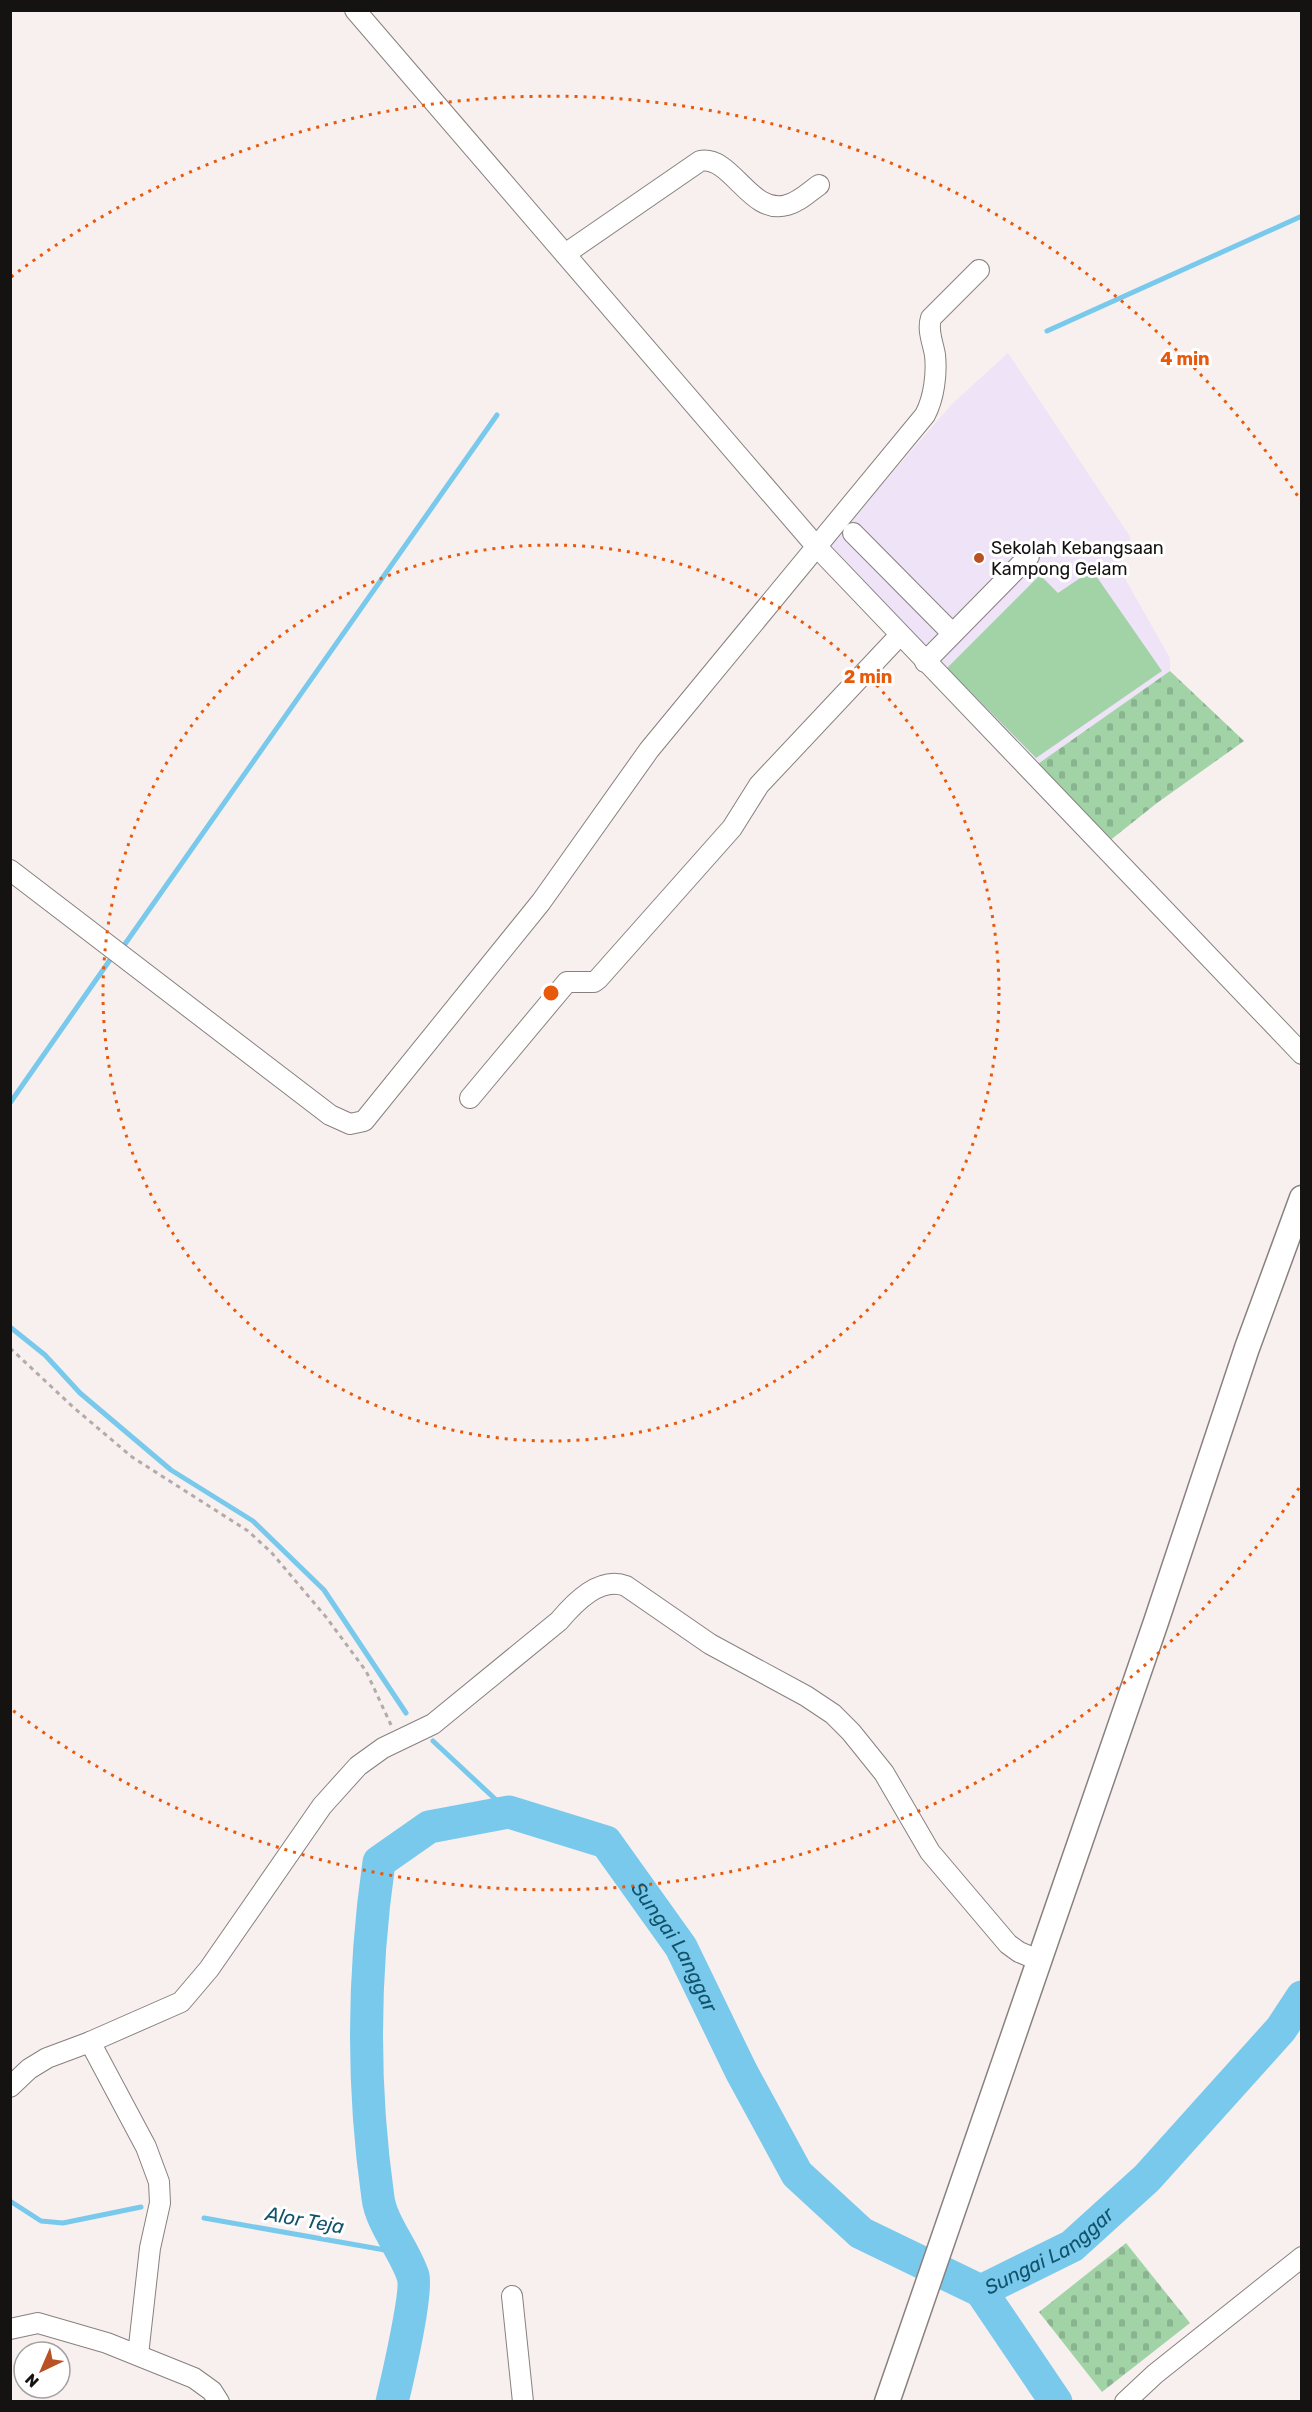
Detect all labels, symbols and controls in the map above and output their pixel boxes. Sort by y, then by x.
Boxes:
text: 4 min [1160,348,1210,370]
place label: Sekolah Kebangsaan Kampong Gelam [991,537,1164,580]
marker: Sekolah Kebangsaan Kampong Gelam [972,551,986,565]
text: 2 min [844,666,892,688]
centre of rings [541,983,561,1003]
water label: Sungai Langgar [626,1877,723,2017]
water label: Alor Teja [263,2201,346,2239]
water label: Sungai Langgar [981,2201,1120,2299]
north arrow [12,2340,72,2400]
text: N [21,2370,43,2391]

